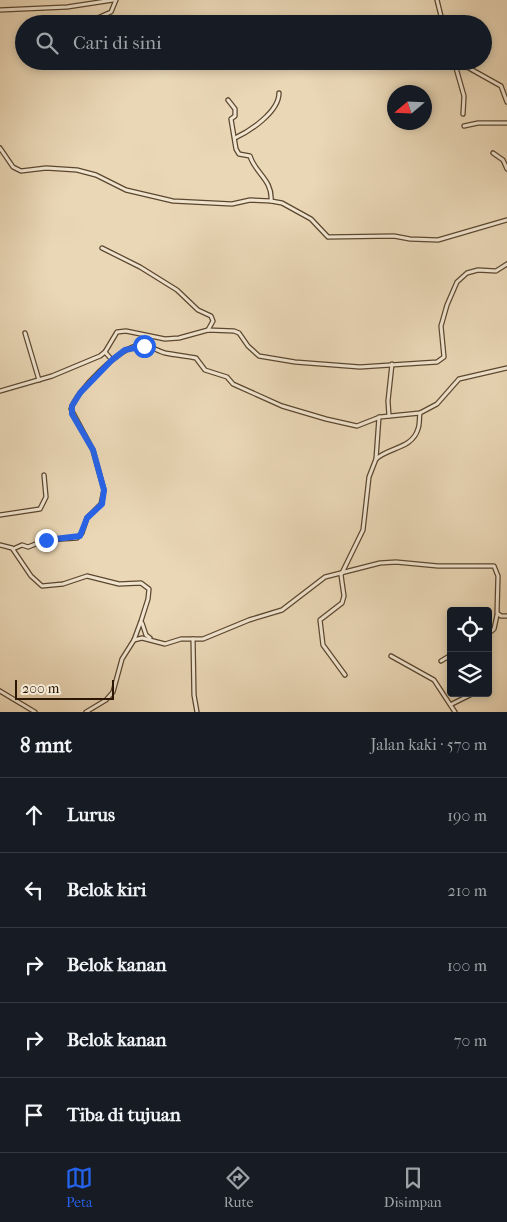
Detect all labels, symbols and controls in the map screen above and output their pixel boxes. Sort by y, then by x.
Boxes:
search box [15,15,492,70]
icon: search [33,29,61,57]
text: Cari di sini [73,32,162,54]
north arrow [387,85,432,130]
route start [133,335,156,358]
route end [35,529,58,552]
map controls [447,607,492,697]
button: locate [447,607,492,652]
button: layers [447,652,492,697]
scale bar [15,677,114,700]
text: 200 m [22,680,59,697]
text: 8 mnt [20,733,72,757]
text: Jalan kaki · 570 m [371,735,487,754]
icon: ahead [20,801,48,829]
text: Lurus [67,804,115,826]
text: 190 m [447,806,487,825]
icon: left [20,876,48,904]
text: Belok kiri [67,879,146,901]
text: 210 m [448,881,487,900]
icon: right [20,951,48,979]
text: Belok kanan [67,954,167,976]
text: 100 m [447,956,487,975]
icon: right [20,1026,48,1054]
text: Belok kanan [67,1029,167,1051]
text: 70 m [454,1031,487,1050]
icon: arrive [20,1101,48,1129]
text: Tiba di tujuan [67,1104,181,1126]
tab: Peta [65,1164,93,1211]
tab: Rute [224,1164,253,1211]
tab: Disimpan [384,1164,442,1211]

